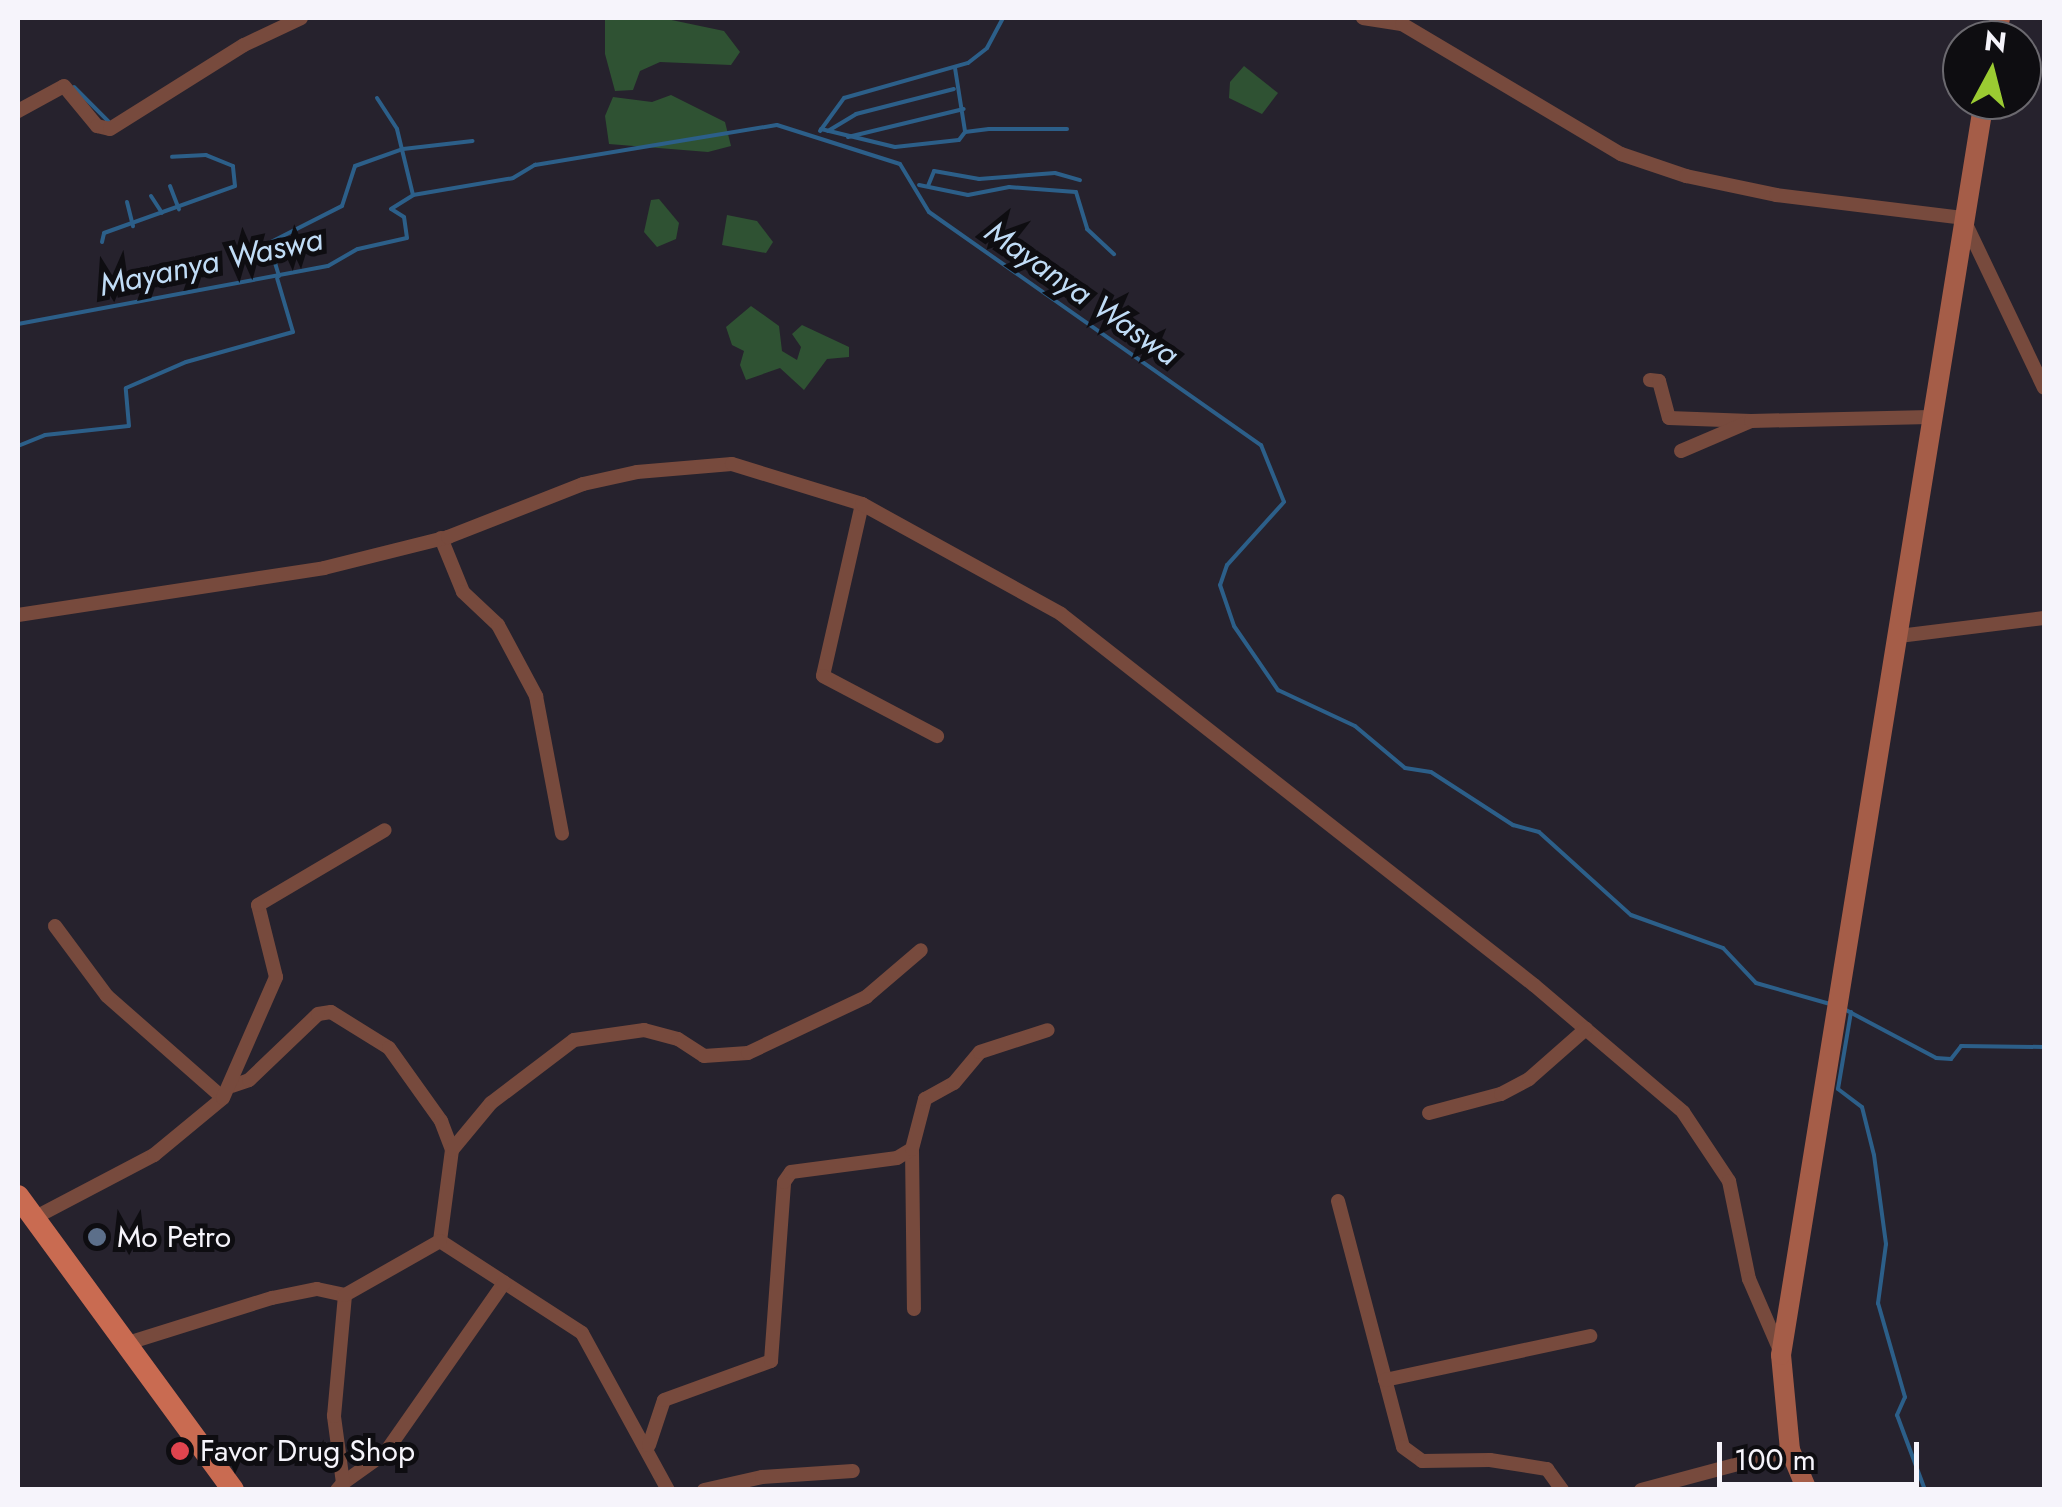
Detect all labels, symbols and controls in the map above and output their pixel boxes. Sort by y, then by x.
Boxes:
north arrow [1942,20,2042,120]
text: N [1982,20,2009,63]
water label: Mayanya Waswa [978,212,1186,374]
water label: Mayanya Waswa [96,220,326,304]
place label: Mo Petro [117,1219,231,1255]
marker: Mo Petro [86,1226,108,1248]
scale bar [1722,1422,1924,1484]
place label: Favor Drug Shop [200,1433,415,1469]
text: 100 m [1734,1438,1816,1481]
marker: Favor Drug Shop [169,1440,191,1462]

